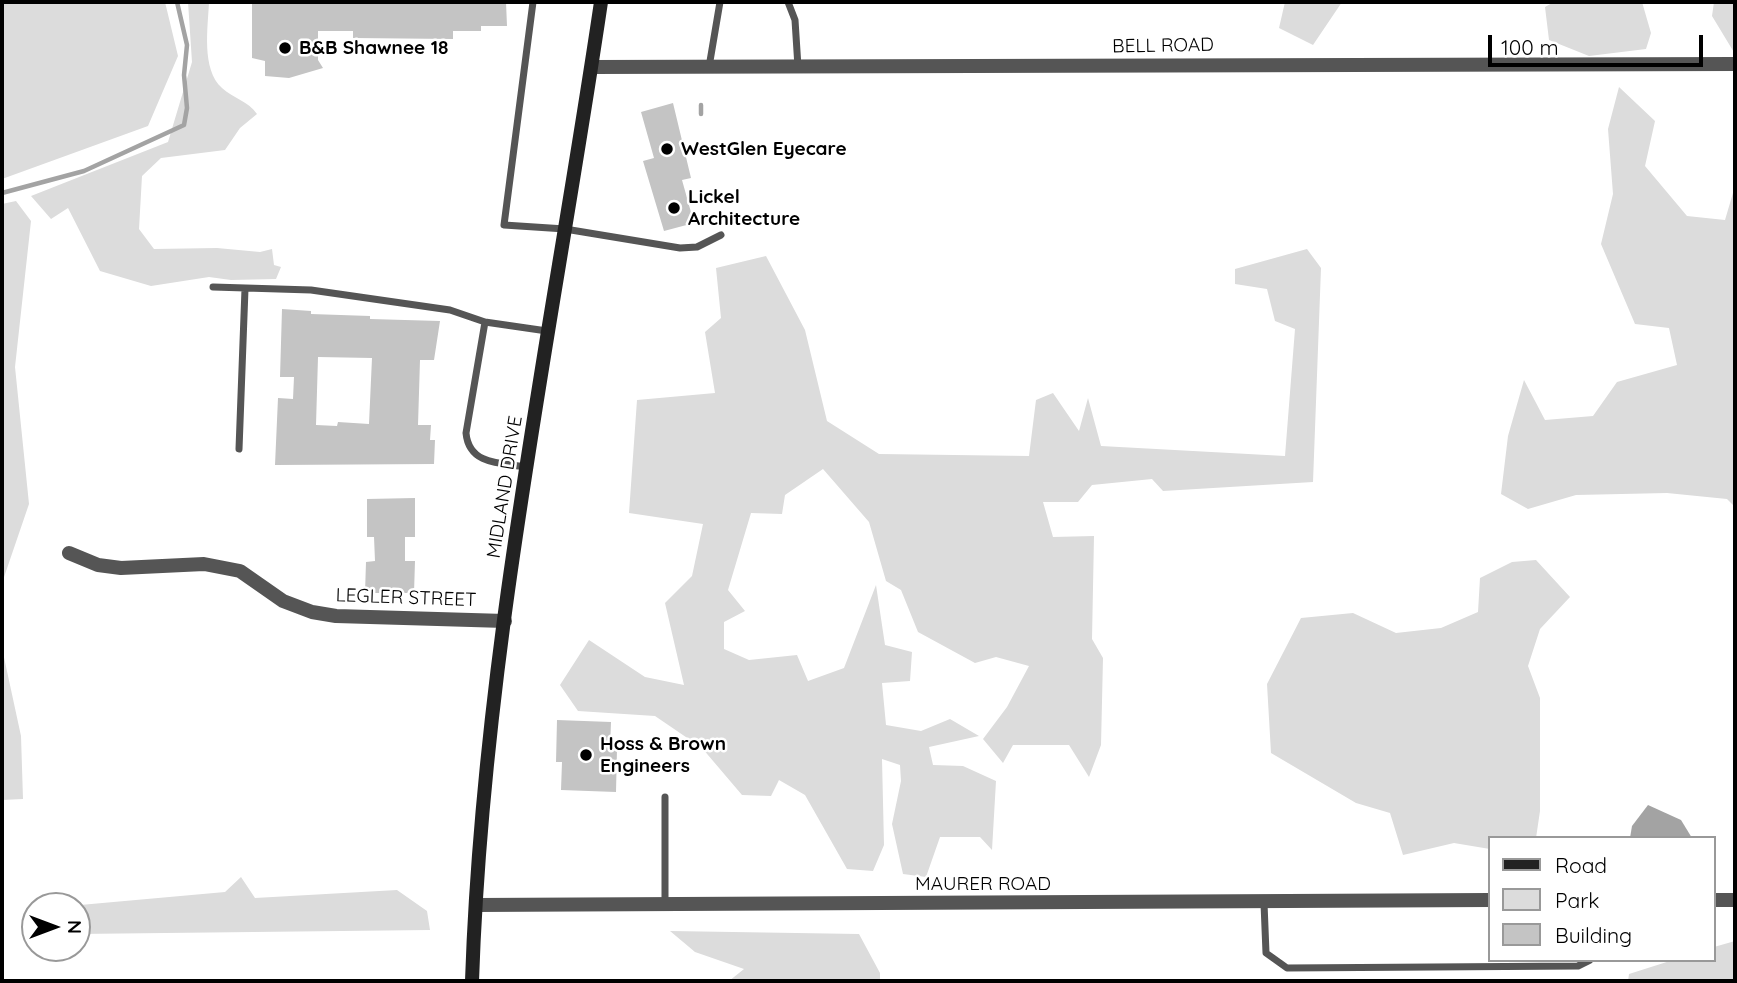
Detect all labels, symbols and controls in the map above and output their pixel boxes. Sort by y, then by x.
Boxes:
scale bar [1492,21,1707,65]
street label: BELL ROAD [1112,34,1214,58]
text: 100 m [1501,34,1559,60]
place label: B&B Shawnee 18 [299,37,448,59]
marker: B&B Shawnee 18 [277,40,293,56]
place label: WestGlen Eyecare [681,138,847,160]
marker: WestGlen Eyecare [659,141,675,157]
place label: Lickel Architecture [688,186,800,230]
marker: Lickel Architecture [666,200,682,216]
street label: MIDLAND DRIVE [482,414,528,560]
street label: LEGLER STREET [335,584,477,612]
place label: Hoss & Brown Engineers [600,733,726,777]
marker: Hoss & Brown Engineers [578,747,594,763]
legend [1488,836,1716,962]
text: Road [1555,852,1607,878]
street label: MAURER ROAD [915,873,1051,895]
text: Park [1555,887,1599,913]
north arrow [21,892,91,962]
text: N [63,920,87,934]
text: Building [1555,922,1632,948]

